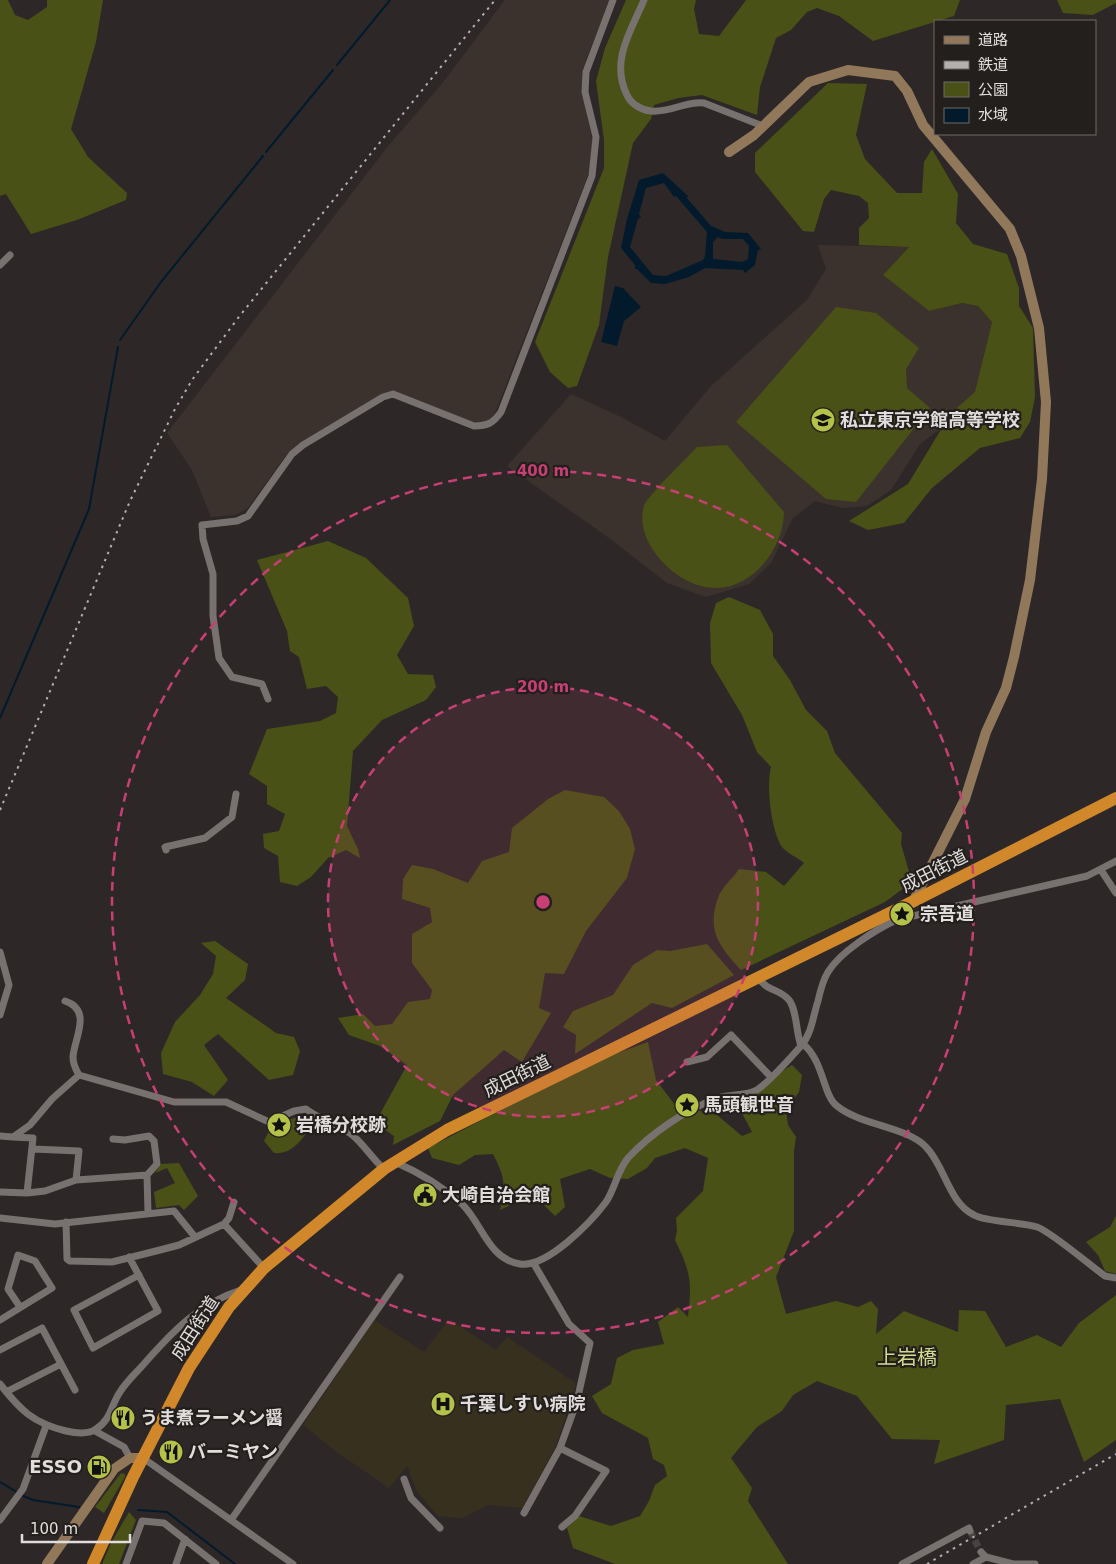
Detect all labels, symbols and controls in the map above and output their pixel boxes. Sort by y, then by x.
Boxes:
legend [934,20,1096,135]
text: 道路 [978,31,1008,49]
text: 鉄道 [978,56,1008,74]
text: 公園 [978,81,1008,99]
text: 水域 [978,106,1008,124]
school or university icon: 私立東京学館高等学校 [810,407,836,433]
place label: 私立東京学館高等学校 [840,409,1020,430]
text: 400 m [517,462,569,480]
text: 200 m [517,678,569,696]
street label: 成田街道 [897,845,971,896]
centre of rings [534,893,552,911]
place icon: 宗吾道 [889,901,915,927]
place label: 宗吾道 [920,903,974,924]
street label: 成田街道 [480,1050,554,1101]
place icon: 馬頭観世音 [674,1092,700,1118]
place label: 馬頭観世音 [704,1094,794,1115]
place icon: 岩橋分校跡 [266,1112,292,1138]
place label: 岩橋分校跡 [296,1114,386,1135]
public building icon: 大崎自治会館 [412,1182,438,1208]
place label: 大崎自治会館 [442,1184,550,1205]
street label: 成田街道 [166,1292,223,1364]
district label: 上岩橋 [877,1345,937,1369]
hospital icon: 千葉しすい病院 [430,1391,456,1417]
place label: 千葉しすい病院 [460,1393,586,1414]
restaurant icon: うま煮ラーメン醤 [110,1405,136,1431]
place label: うま煮ラーメン醤 [140,1407,283,1428]
restaurant icon: バーミヤン [158,1439,184,1465]
place label: バーミヤン [188,1441,278,1462]
fuel station icon: ESSO [86,1454,112,1480]
place label: ESSO [29,1456,82,1477]
scale bar [22,1512,130,1544]
text: 100 m [30,1520,78,1538]

